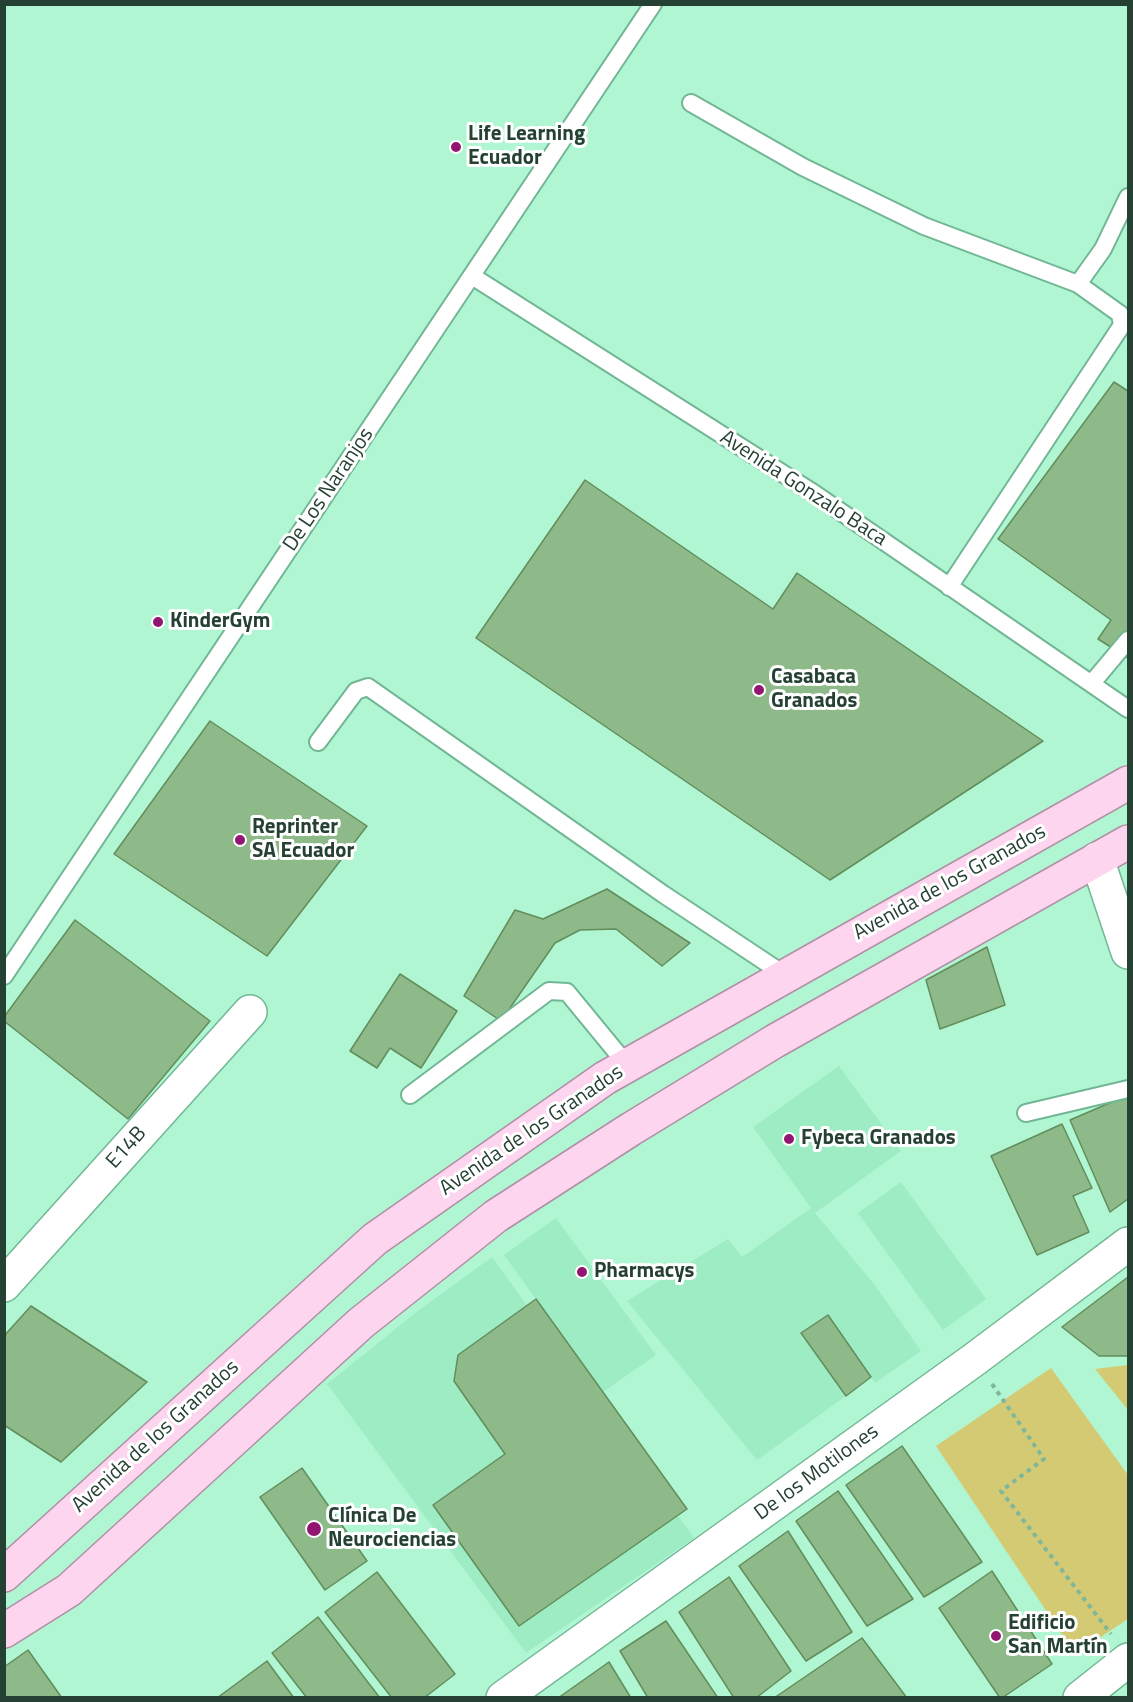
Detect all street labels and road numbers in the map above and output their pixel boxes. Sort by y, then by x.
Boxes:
street label: De Los Naranjos [278,423,380,557]
street label: Avenida Gonzalo Baca [715,426,891,552]
street label: Avenida de los Granados [849,820,1051,946]
street label: Avenida de los Granados [435,1060,629,1202]
street label: E14B [102,1122,152,1174]
street label: Avenida de los Granados [67,1355,245,1519]
street label: De los Motilones [750,1420,884,1526]

